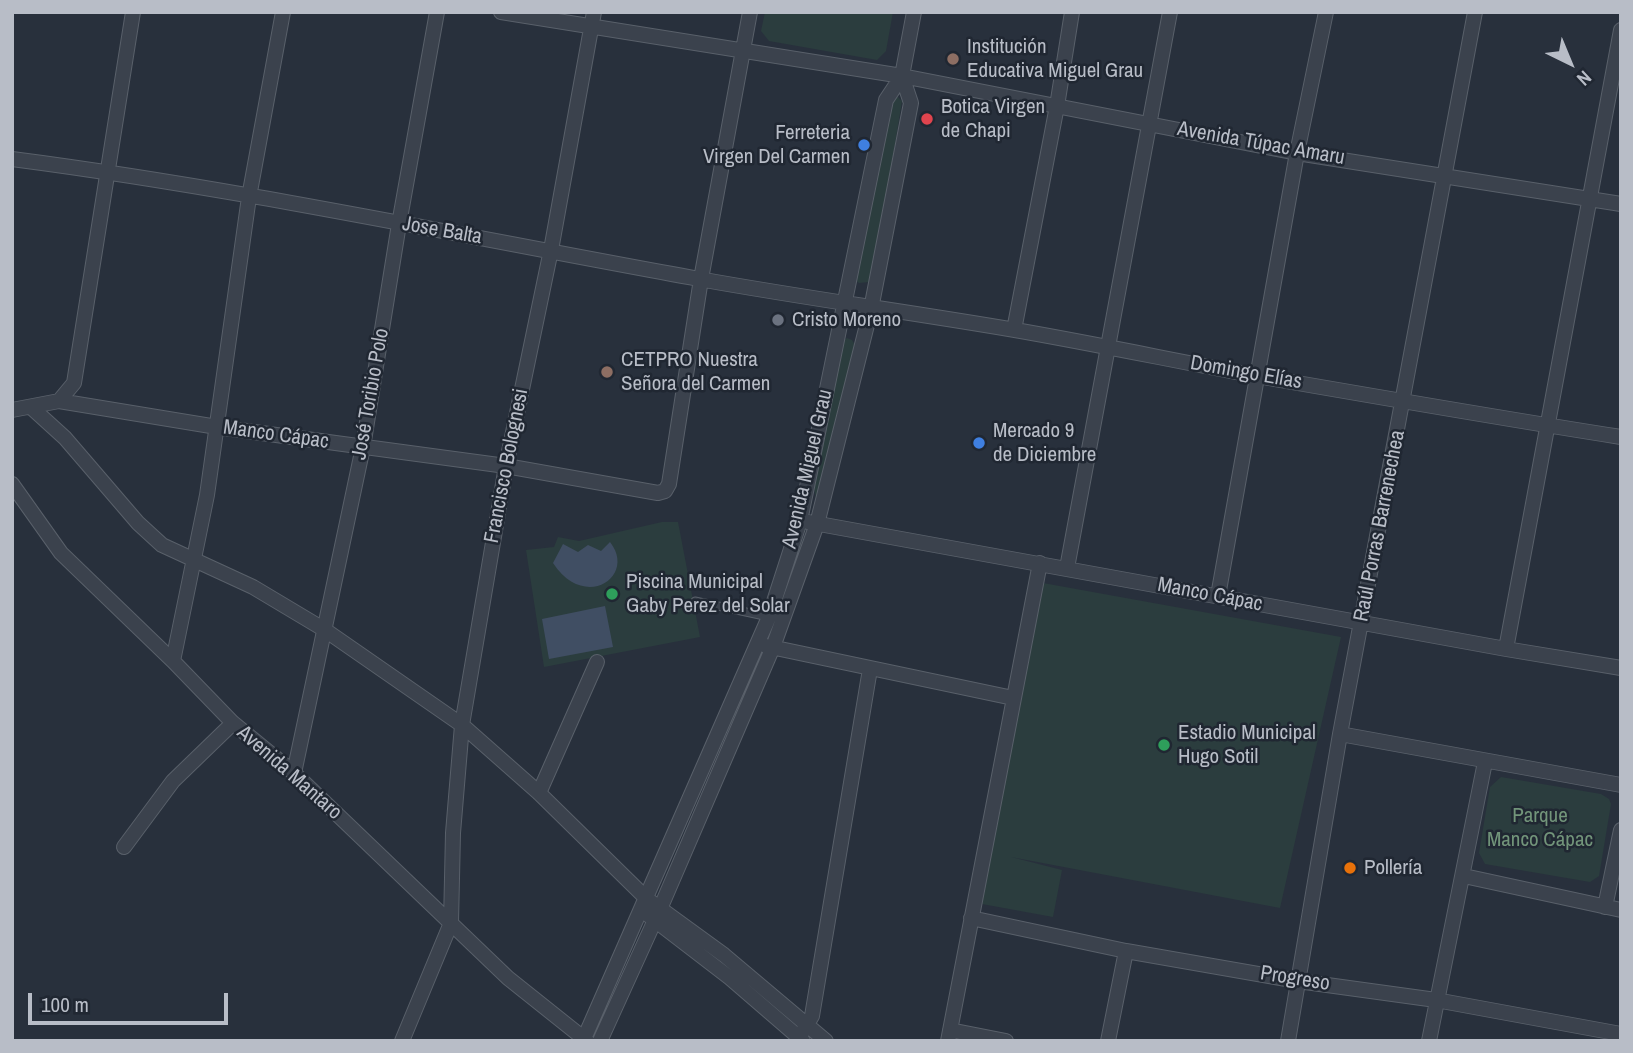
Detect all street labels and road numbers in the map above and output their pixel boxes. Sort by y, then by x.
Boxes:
street label: Avenida Túpac Amaru [1175,117,1347,171]
street label: Jose Balta [400,212,484,250]
street label: José Toribio Polo [347,326,395,462]
street label: Domingo Elías [1188,351,1304,395]
street label: Francisco Bolognesi [480,387,534,545]
street label: Avenida Miguel Grau [777,387,839,551]
street label: Manco Cápac [222,415,330,455]
street label: Raúl Porras Barrenechea [1349,428,1411,624]
street label: Manco Cápac [1155,572,1265,618]
street label: Avenida Mantaro [231,721,347,825]
street label: Progreso [1259,961,1331,997]

